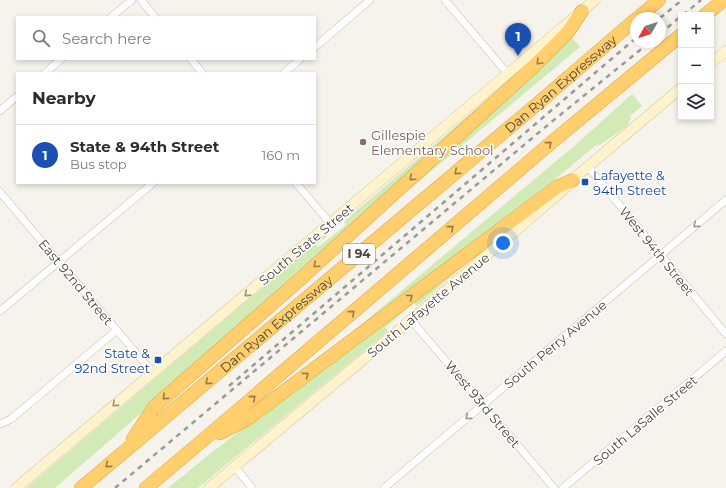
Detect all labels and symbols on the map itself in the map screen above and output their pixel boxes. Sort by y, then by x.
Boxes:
north arrow [630,12,666,48]
pin: 1 [505,23,531,56]
street label: Dan Ryan Expressway [501,31,620,136]
one-way arrow [536,57,544,65]
place label: Gillespie Elementary School [371,127,494,158]
marker: Gillespie Elementary School [358,137,368,147]
one-way arrow [545,141,552,148]
one-way arrow [454,167,462,174]
place label: Lafayette & 94th Street [593,167,666,198]
one-way arrow [409,173,417,181]
marker: Lafayette & 94th Street [580,177,590,187]
street label: South State Street [255,200,357,288]
street label: West 94th Street [616,203,698,299]
one-way arrow [694,220,701,227]
one-way arrow [446,226,453,233]
your location [493,233,513,253]
street label: East 92nd Street [36,236,116,328]
road number: I 94 [343,244,375,264]
street label: South Lafayette Avenue [364,249,492,361]
one-way arrow [313,261,321,268]
street label: Dan Ryan Expressway [217,271,336,376]
one-way arrow [244,289,252,296]
one-way arrow [405,295,412,302]
street label: South Perry Avenue [500,296,610,392]
one-way arrow [347,311,355,318]
place label: State & 92nd Street [74,345,150,376]
marker: State & 92nd Street [153,355,163,365]
street label: West 93rd Street [442,357,524,451]
street label: South LaSalle Street [590,372,700,468]
one-way arrow [301,373,308,380]
one-way arrow [205,377,212,384]
one-way arrow [162,392,170,400]
one-way arrow [249,395,256,402]
one-way arrow [113,400,120,407]
one-way arrow [466,412,473,419]
one-way arrow [105,461,113,468]

